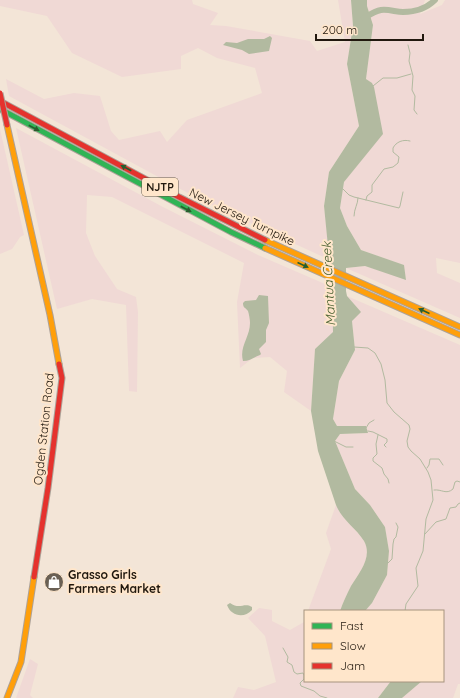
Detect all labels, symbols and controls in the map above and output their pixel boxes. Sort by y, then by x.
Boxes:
scale bar [316,16,423,42]
text: 200 m [322,22,357,37]
one-way arrow [29,124,40,131]
one-way arrow [120,165,132,172]
road number: NJTP [142,178,178,196]
street label: New Jersey Turnpike [187,184,298,249]
one-way arrow [180,205,192,212]
water label: Mantua Creek [318,240,338,326]
one-way arrow [298,262,309,268]
one-way arrow [419,308,430,314]
street label: Ogden Station Road [30,372,57,486]
place label: Grasso Girls Farmers Market [68,567,161,596]
shop icon: Grasso Girls Farmers Market [43,571,65,593]
legend [304,610,444,682]
text: Fast [340,618,364,633]
text: Slow [340,638,366,653]
text: Jam [340,658,365,673]

